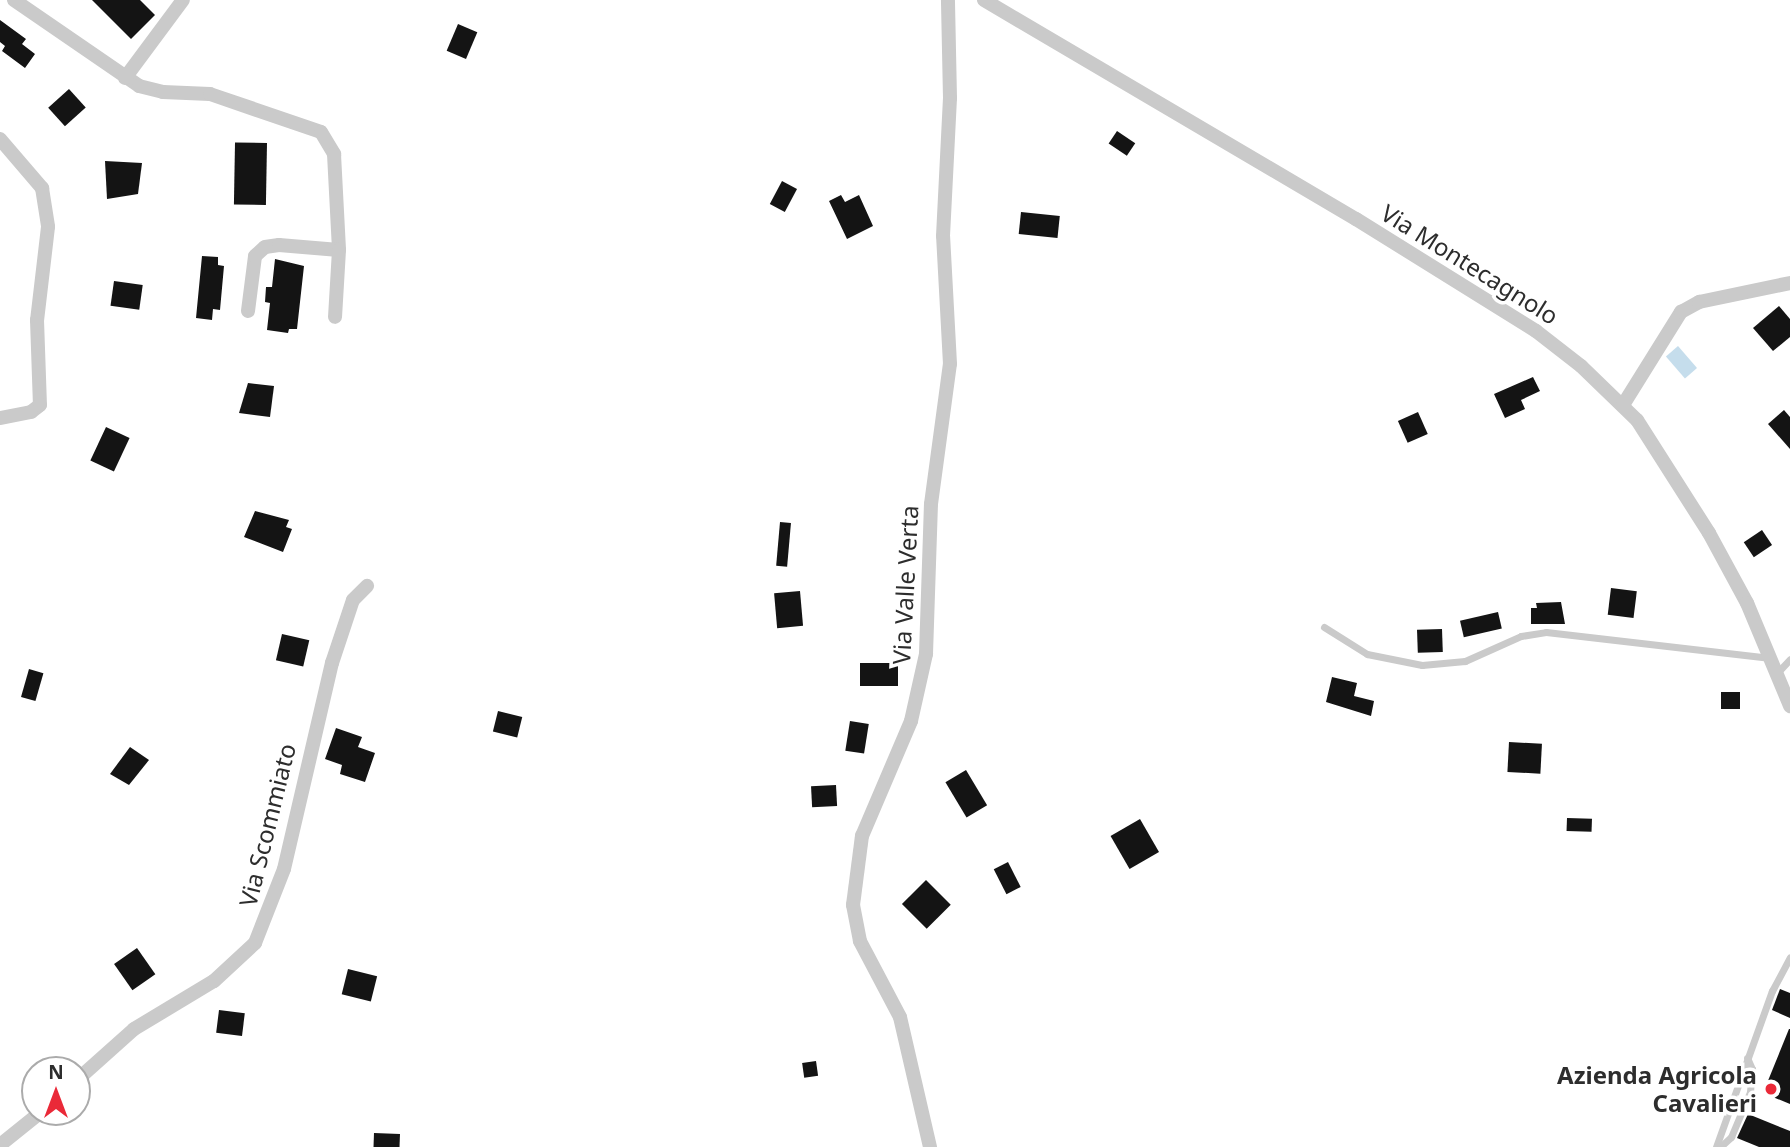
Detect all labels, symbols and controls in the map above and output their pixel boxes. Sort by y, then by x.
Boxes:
street label: Via Montecagnolo [1376,198,1564,330]
street label: Via Valle Verta [886,505,924,665]
street label: Via Scommiato [233,740,301,910]
north arrow [21,1056,91,1126]
text: N [48,1059,64,1085]
place label: Azienda Agricola Cavalieri [1557,1061,1757,1117]
marker: Azienda Agricola Cavalieri [1763,1081,1779,1097]

